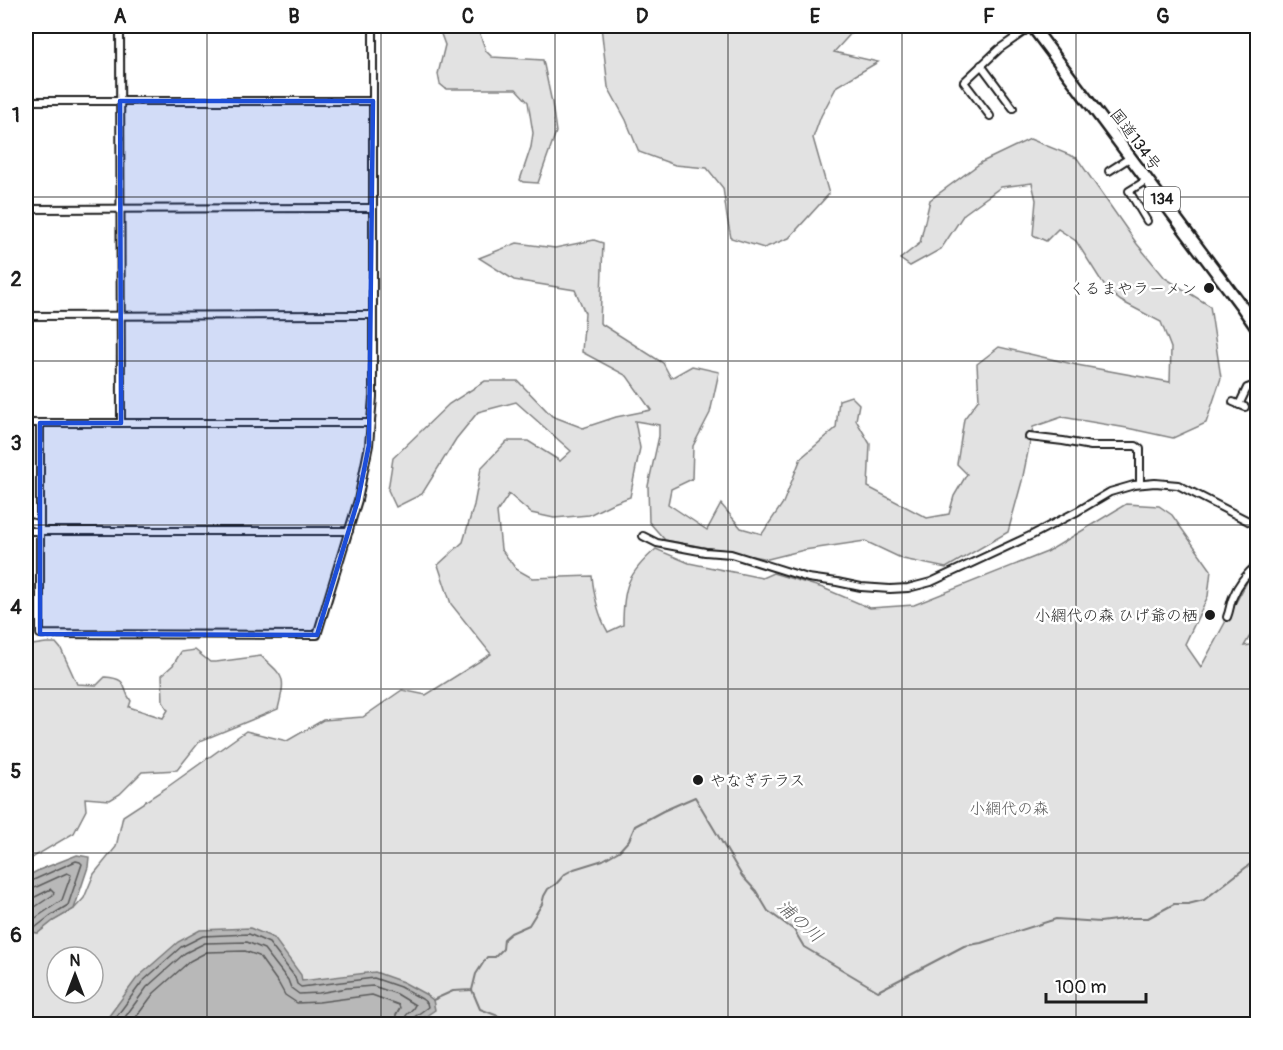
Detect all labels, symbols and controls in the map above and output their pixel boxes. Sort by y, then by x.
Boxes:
text: A [114,4,127,29]
text: B [288,4,300,29]
text: C [462,4,474,29]
text: D [636,4,649,29]
text: E [810,4,821,29]
text: F [983,4,995,29]
text: G [1156,4,1170,29]
text: 1 [12,103,20,128]
street label: 国道134号 [1105,105,1165,175]
road number: 134 [1144,187,1180,211]
text: 2 [10,267,22,292]
place label: くるまやラーメン [1069,279,1197,299]
marker: くるまやラーメン [1202,281,1216,295]
text: 3 [10,431,22,456]
text: 4 [10,595,22,620]
place label: 小網代の森 ひげ爺の栖 [1035,606,1198,626]
marker: 小網代の森 ひげ爺の栖 [1203,608,1217,622]
text: 5 [11,759,22,784]
place label: やなぎテラス [710,771,805,791]
marker: やなぎテラス [691,773,705,787]
park label: 小網代の森 [969,799,1049,819]
water label: 浦の川 [772,895,827,948]
text: 6 [10,923,22,948]
north arrow [45,945,105,1005]
text: N [70,951,81,971]
scale bar [1046,966,1146,1004]
text: 100 m [1055,976,1107,999]

